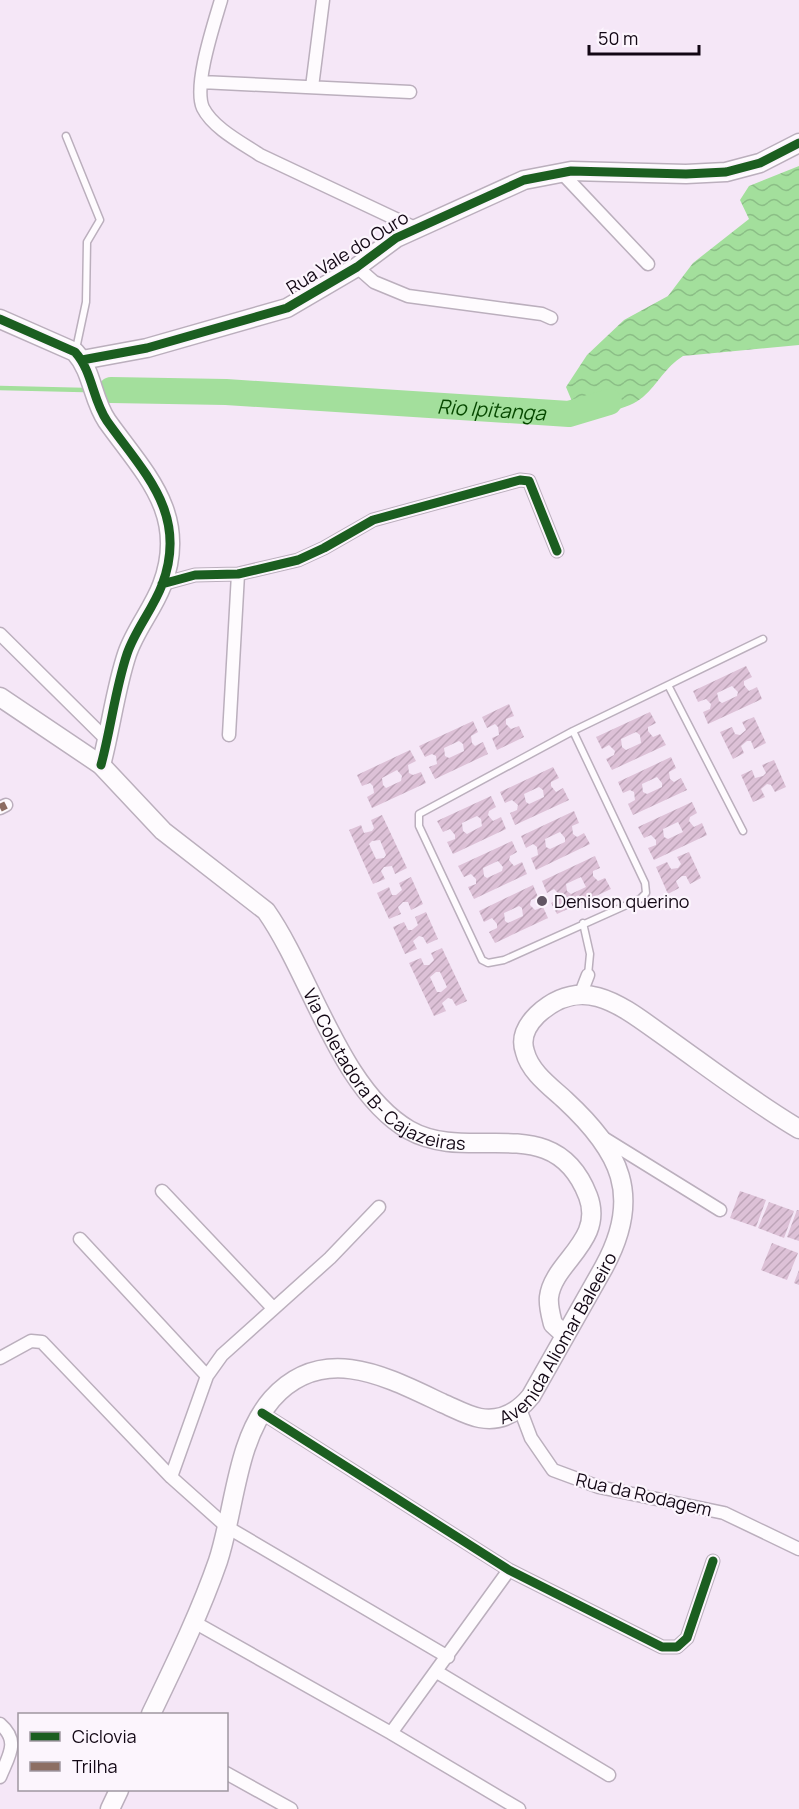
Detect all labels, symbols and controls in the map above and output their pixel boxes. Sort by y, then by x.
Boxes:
scale bar [589,18,698,56]
text: 50 m [598,26,638,50]
street label: Rua Vale do Ouro [281,205,413,299]
water label: Rio Ipitanga [437,392,547,426]
place label: Denison querino [554,889,689,913]
marker: Denison querino [535,894,549,908]
street label: Via Coletadora B- Cajazeiras [298,984,466,1155]
street label: Avenida Aliomar Baleeiro [496,1248,622,1429]
street label: Rua da Rodagem [574,1467,714,1521]
legend [18,1713,228,1791]
text: Ciclovia [72,1724,137,1748]
text: Trilha [72,1754,117,1778]

